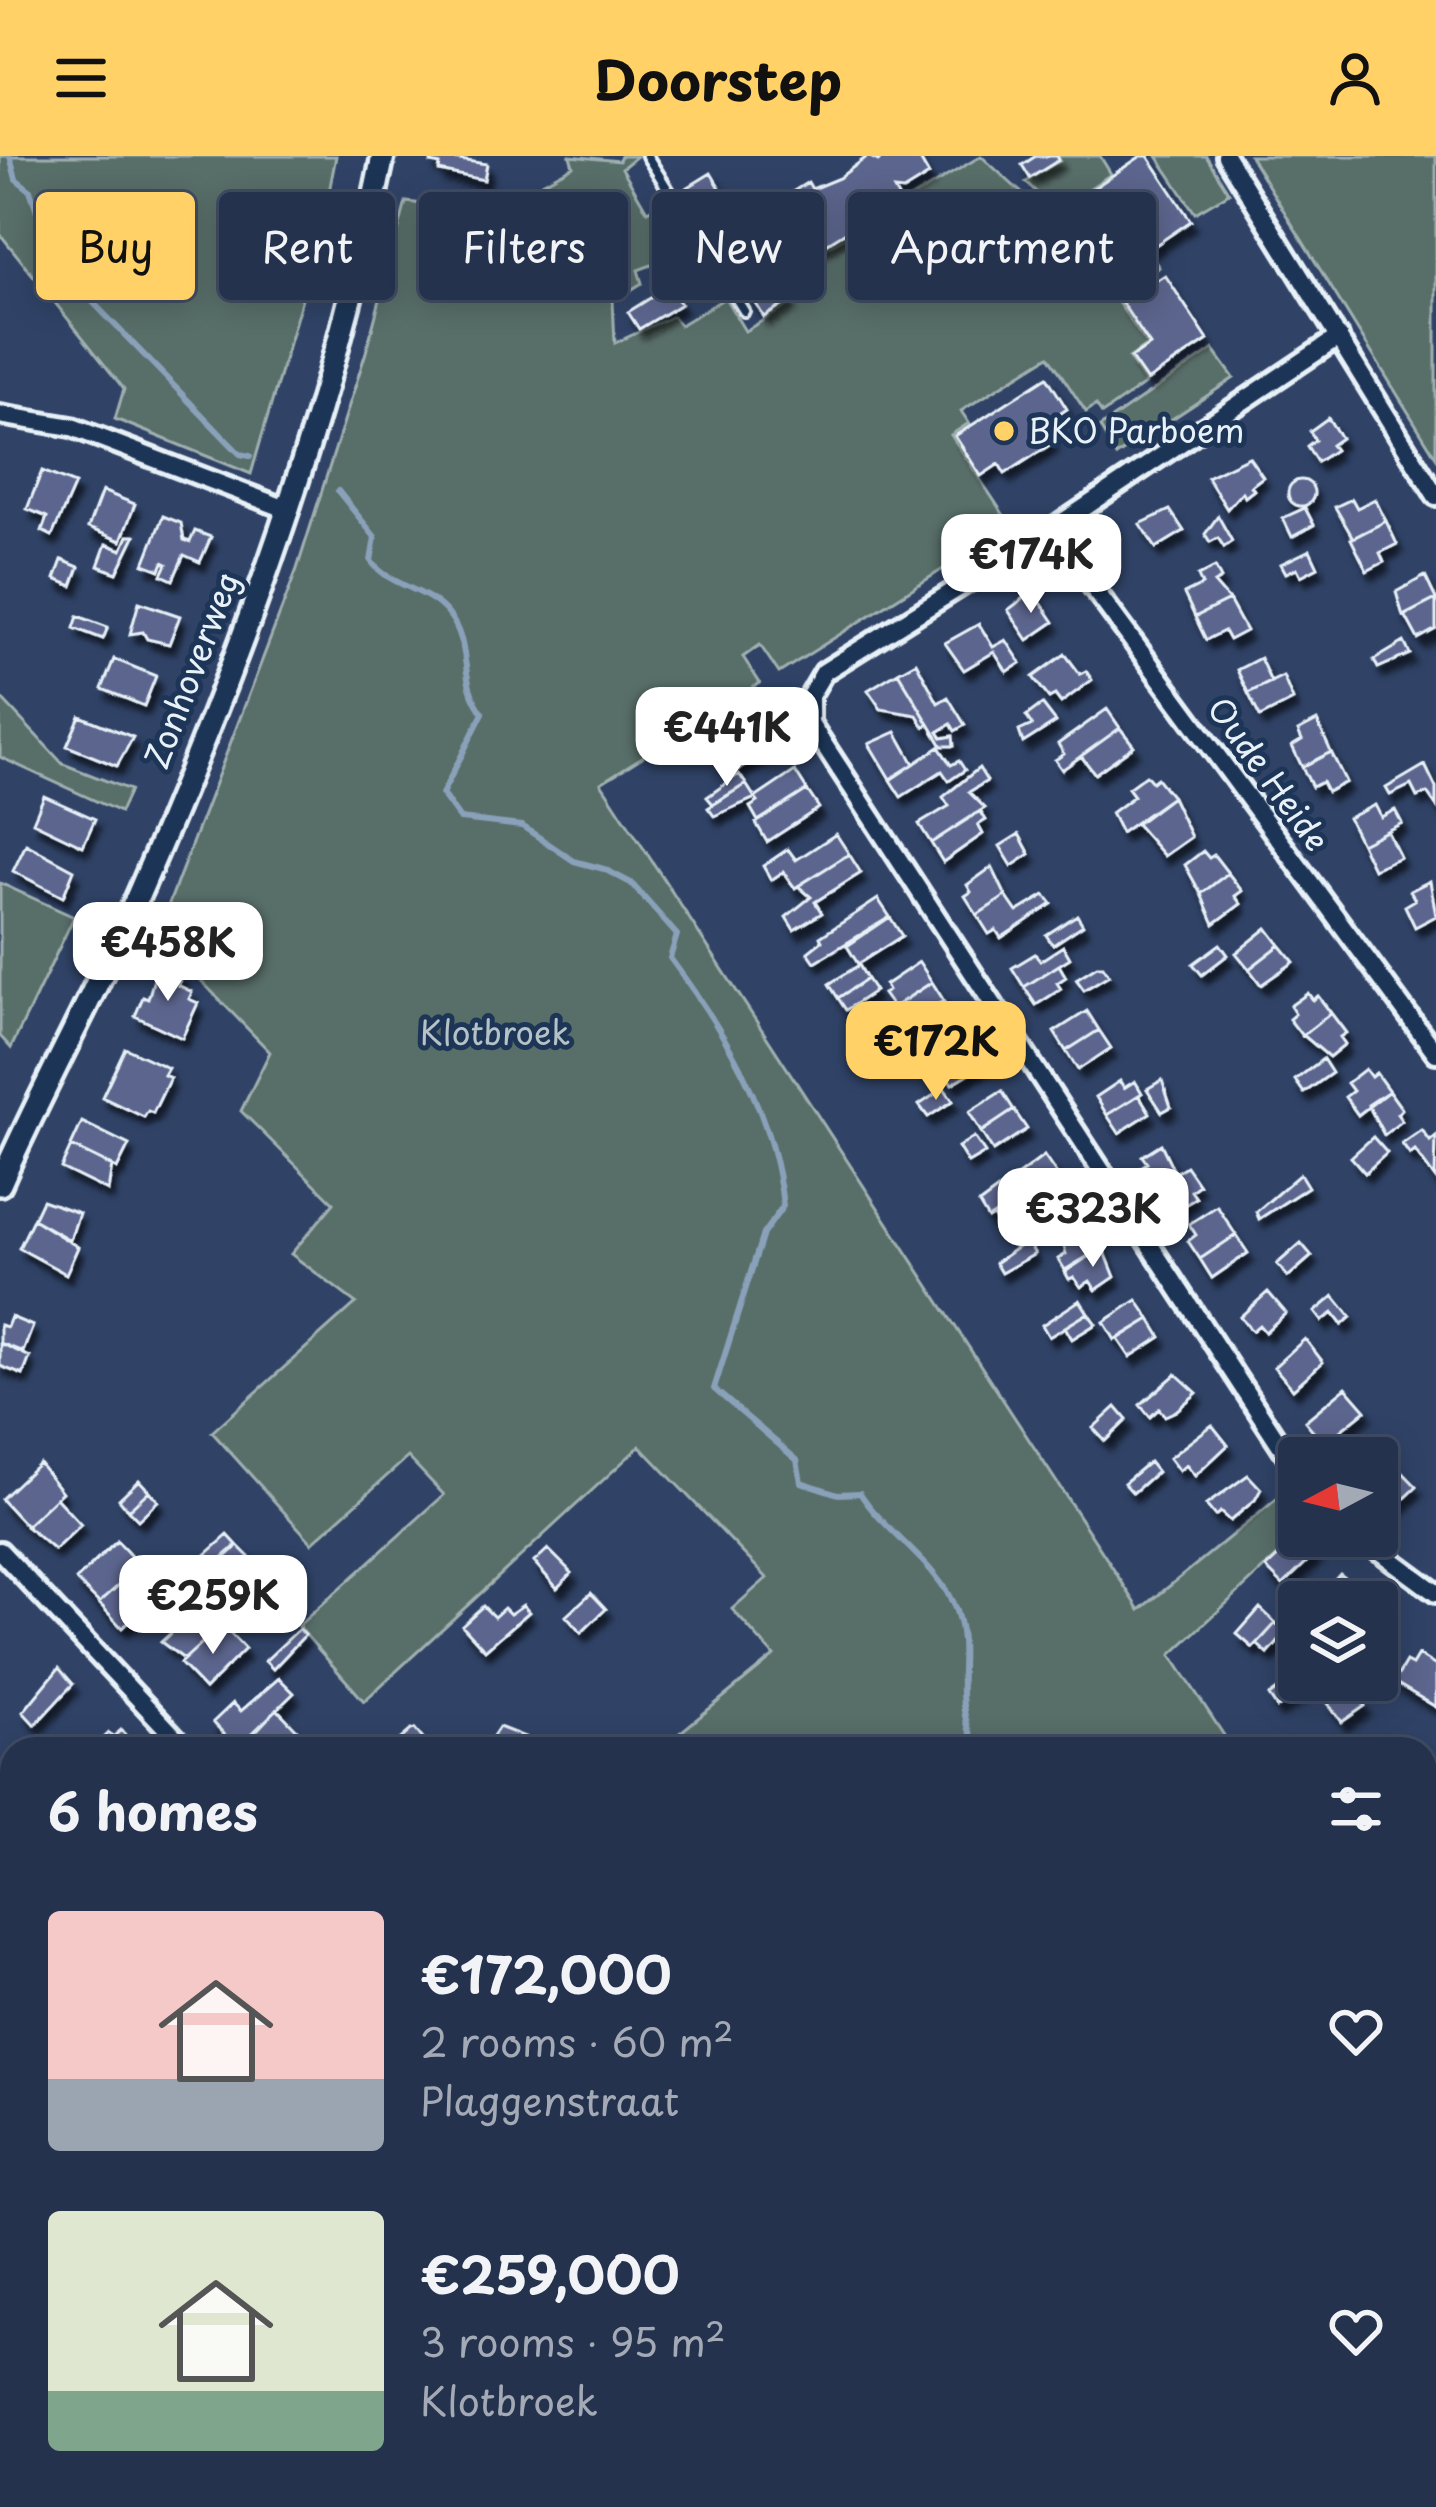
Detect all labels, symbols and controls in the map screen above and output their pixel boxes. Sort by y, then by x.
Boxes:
text: Doorstep [594,38,842,119]
icon: menu [48,45,114,111]
icon: person [1322,45,1388,111]
chip: Buy [36,192,195,300]
chip: Rent [219,192,395,300]
chip: Filters [419,192,628,300]
chip: New [652,192,824,300]
chip: Apartment [848,192,1156,300]
place label: BKO Parboem [1028,404,1244,454]
marker: BKO Parboem [991,418,1017,444]
pin: €174K [947,514,1115,616]
text: €174K [968,523,1094,582]
street label: Zonhoverweg [130,564,251,775]
street label: Oude Heide [1197,685,1343,860]
pin: €441K [643,687,811,789]
text: €441K [663,696,791,755]
pin: €458K [84,902,252,1004]
text: €458K [100,911,236,970]
pin: €172K [852,1001,1020,1103]
park label: Klotbroek [420,1006,570,1056]
text: €172K [873,1010,999,1069]
pin: €323K [1009,1168,1177,1270]
text: €323K [1025,1177,1161,1236]
north arrow [1278,1437,1398,1557]
map controls [1278,1437,1398,1701]
pin: €259K [129,1555,297,1657]
text: €259K [146,1564,280,1623]
button: layers [1278,1581,1398,1701]
text: 6 homes [48,1771,258,1848]
icon: filters [1323,1776,1389,1842]
text: €172,000 [420,1934,672,2011]
icon: home [144,1959,288,2103]
icon: heart [1323,1998,1389,2064]
text: 2 rooms · 60 m² [420,2011,734,2070]
text: Plaggenstraat [420,2070,679,2129]
text: €259,000 [420,2234,680,2311]
icon: home [144,2259,288,2403]
icon: heart [1323,2298,1389,2364]
text: 3 rooms · 95 m² [420,2311,726,2370]
text: Klotbroek [420,2370,598,2429]

